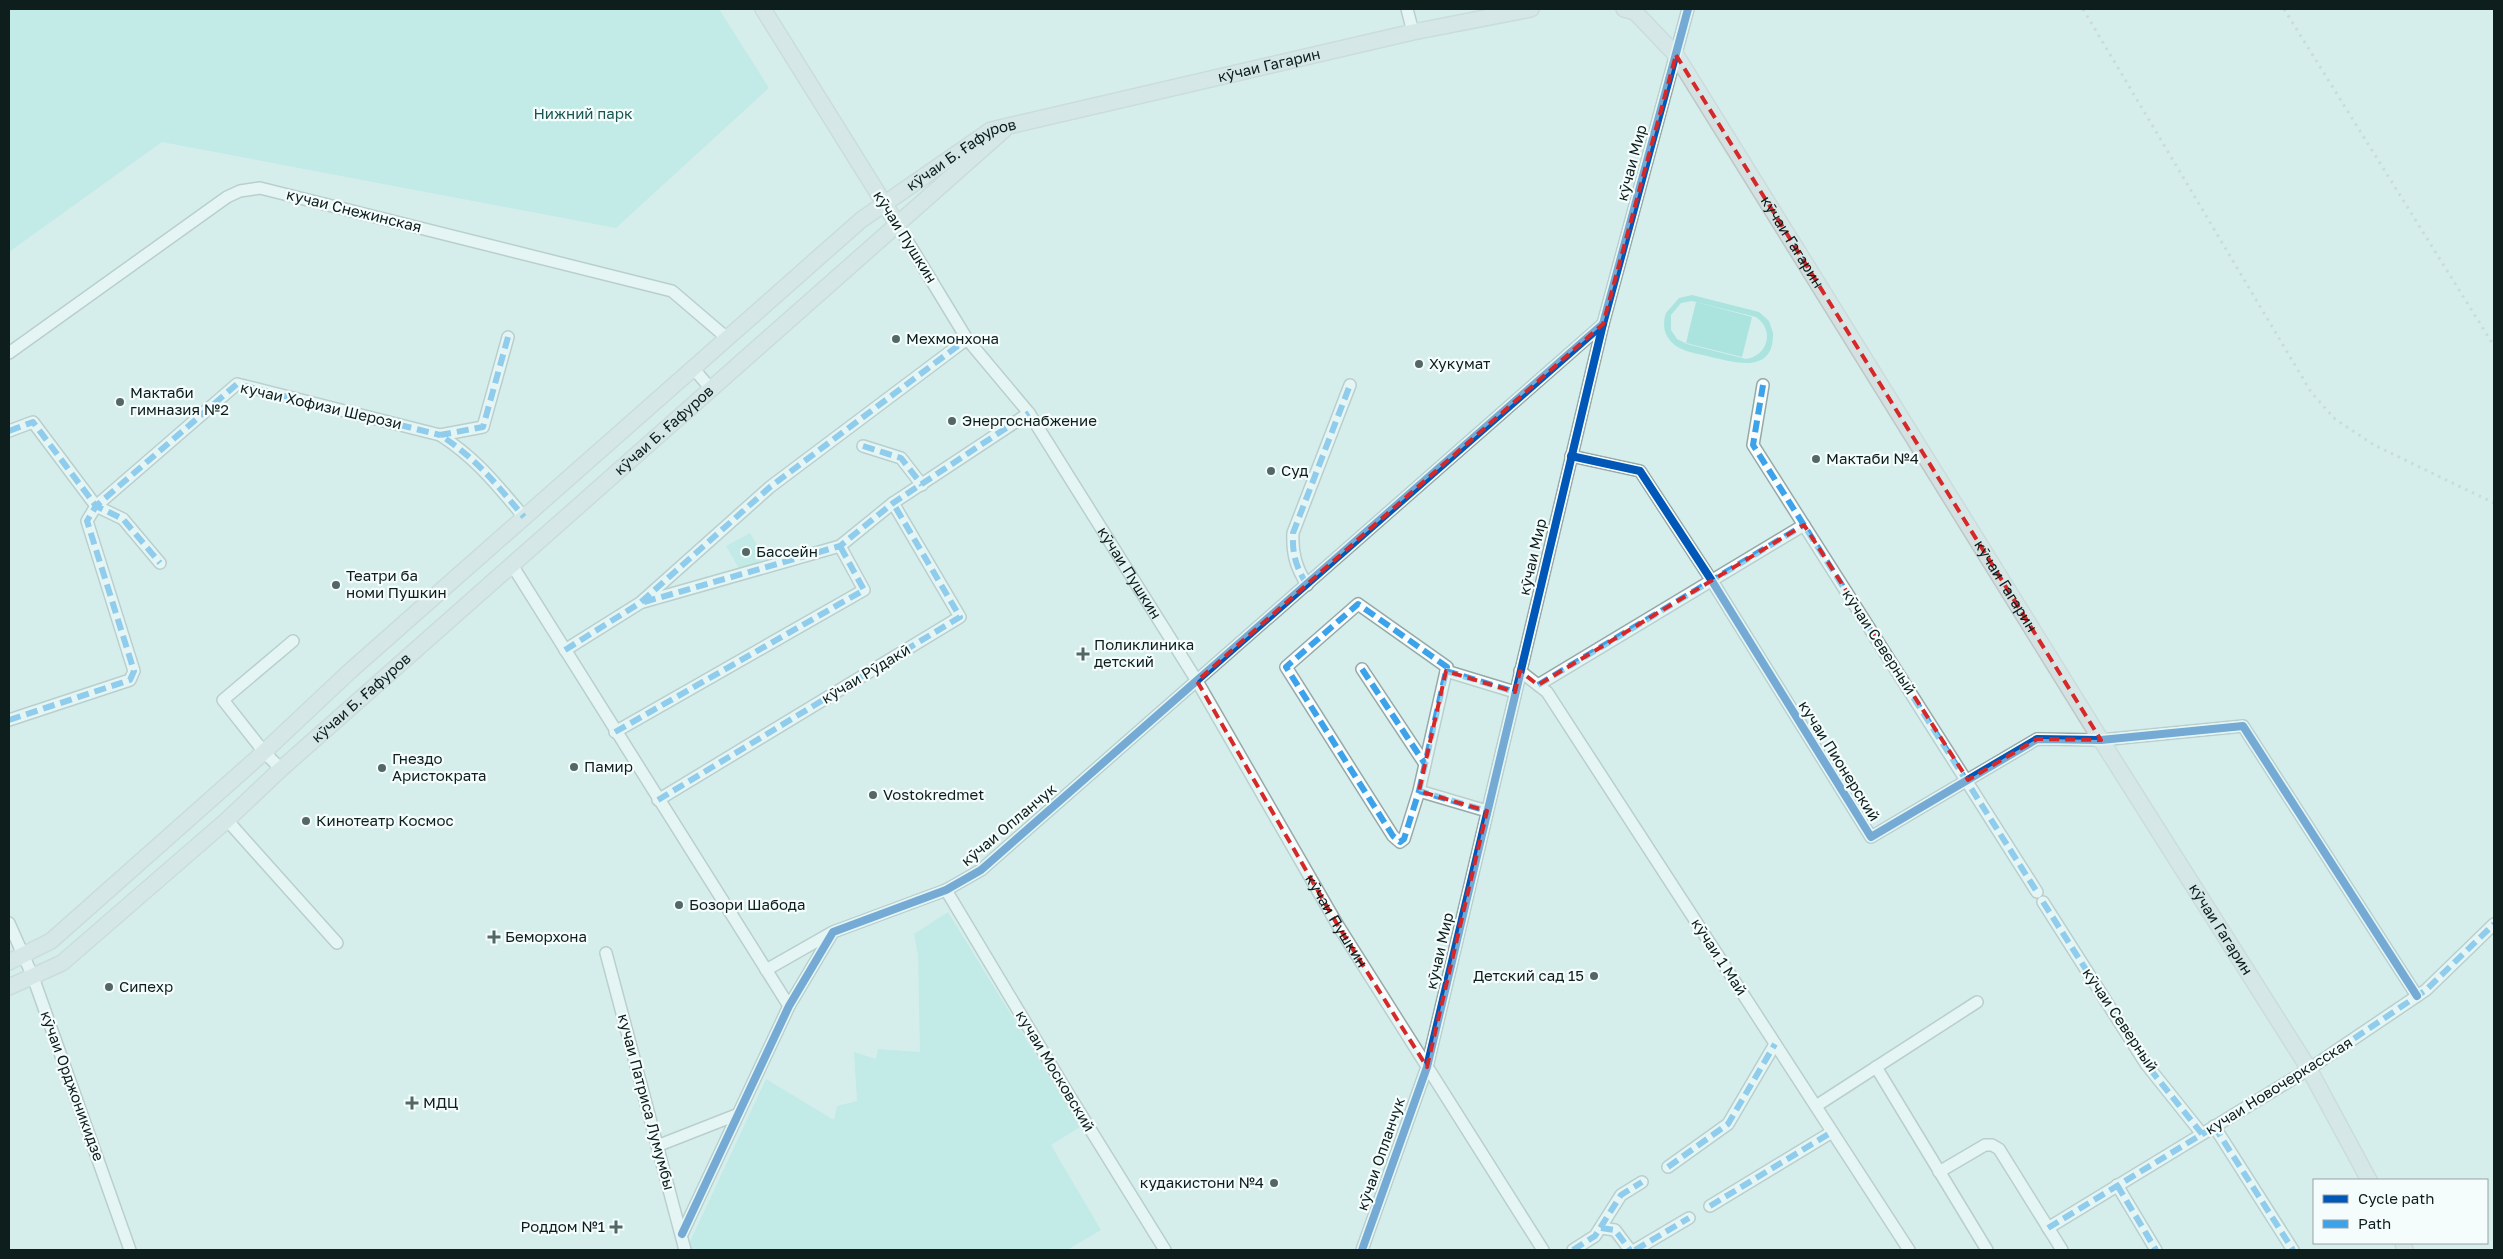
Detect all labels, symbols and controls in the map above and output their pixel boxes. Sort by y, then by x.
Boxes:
street label: кӯчаи Гагарин [1216,44,1322,85]
park label: Нижний парк [533,104,633,122]
street label: кӯчаи Б. Ғафуров [902,114,1018,194]
street label: кӯчаи Мир [1612,123,1650,203]
street label: кучаи Снежинская [285,185,424,236]
street label: кӯчаи Пушкин [870,187,941,286]
street label: кӯчаи Гагарин [1758,192,1828,291]
place label: Мехмонхона [906,329,999,347]
marker: Мехмонхона [890,333,902,345]
place label: Хукумат [1429,354,1491,372]
marker: Хукумат [1413,358,1425,370]
street label: кучаи Хофизи Шерози [239,378,404,432]
street label: кӯчаи Б. Ғафуров [610,381,717,478]
place label: Мактаби гимназия №2 [130,383,229,418]
marker: Мактаби гимназия №2 [114,396,126,408]
place label: Энергоснабжение [962,411,1097,429]
marker: Энергоснабжение [946,415,958,427]
place label: Мактаби №4 [1826,449,1919,467]
marker: Мактаби №4 [1810,453,1822,465]
place label: Суд [1281,461,1308,479]
marker: Суд [1265,465,1277,477]
street label: кӯчаи Мир [1514,517,1550,597]
street label: кӯчаи Пушкин [1094,523,1166,622]
street label: кӯчаи Гагарин [1971,536,2042,635]
place label: Бассейн [756,542,818,560]
marker: Бассейн [740,546,752,558]
place label: Театри ба номи Пушкин [346,566,447,601]
marker: Театри ба номи Пушкин [330,579,342,591]
street label: кӯчаи Северный [1839,586,1920,697]
place label: Поликлиника детский [1094,635,1194,670]
street label: кӯчаи Рӯдакӣ [818,640,913,707]
marker: Поликлиника детский [1076,647,1090,661]
street label: кӯчаи Б. Ғафуров [307,649,414,746]
street label: кучаи Пионерский [1795,697,1884,824]
place label: Гнездо Аристократа [392,749,487,784]
place label: Памир [584,757,633,775]
marker: Памир [568,761,580,773]
marker: Гнездо Аристократа [376,762,388,774]
street label: кӯчаи Опланчук [957,779,1060,869]
place label: Vostokredmet [883,785,984,803]
marker: Vostokredmet [867,789,879,801]
place label: Кинотеатр Космос [316,811,454,829]
marker: Кинотеатр Космос [300,815,312,827]
street label: кӯчаи Пушкин [1302,871,1372,970]
street label: кӯчаи Гагарин [2186,880,2257,978]
place label: Бозори Шабода [689,895,805,913]
marker: Бозори Шабода [673,899,685,911]
street label: кӯчаи Мир [1421,911,1457,991]
street label: кӯчаи 1 Май [1688,915,1751,998]
place label: Беморхона [505,927,587,945]
marker: Беморхона [487,930,501,944]
street label: кӯчаи Северный [2079,964,2162,1075]
place label: Детский сад 15 [1473,966,1584,984]
marker: Детский сад 15 [1588,970,1600,982]
place label: Сипехр [119,977,173,995]
marker: Сипехр [103,981,115,993]
street label: кучаи Московский [1013,1007,1099,1134]
street label: кӯчаи Орджоникидзе [37,1008,109,1164]
street label: кучаи Патриса Лумумбы [615,1012,679,1192]
street label: кучаи Новочеркасская [2202,1032,2355,1138]
place label: МДЦ [423,1093,459,1111]
street label: кӯчаи Опланчук [1352,1094,1408,1213]
marker: МДЦ [405,1096,419,1110]
place label: кудакистони №4 [1140,1173,1264,1191]
marker: кудакистони №4 [1268,1177,1280,1189]
legend [2313,1179,2488,1244]
text: Cycle path [2358,1189,2434,1207]
text: Path [2358,1214,2391,1232]
place label: Роддом №1 [521,1217,605,1235]
marker: Роддом №1 [609,1220,623,1234]

